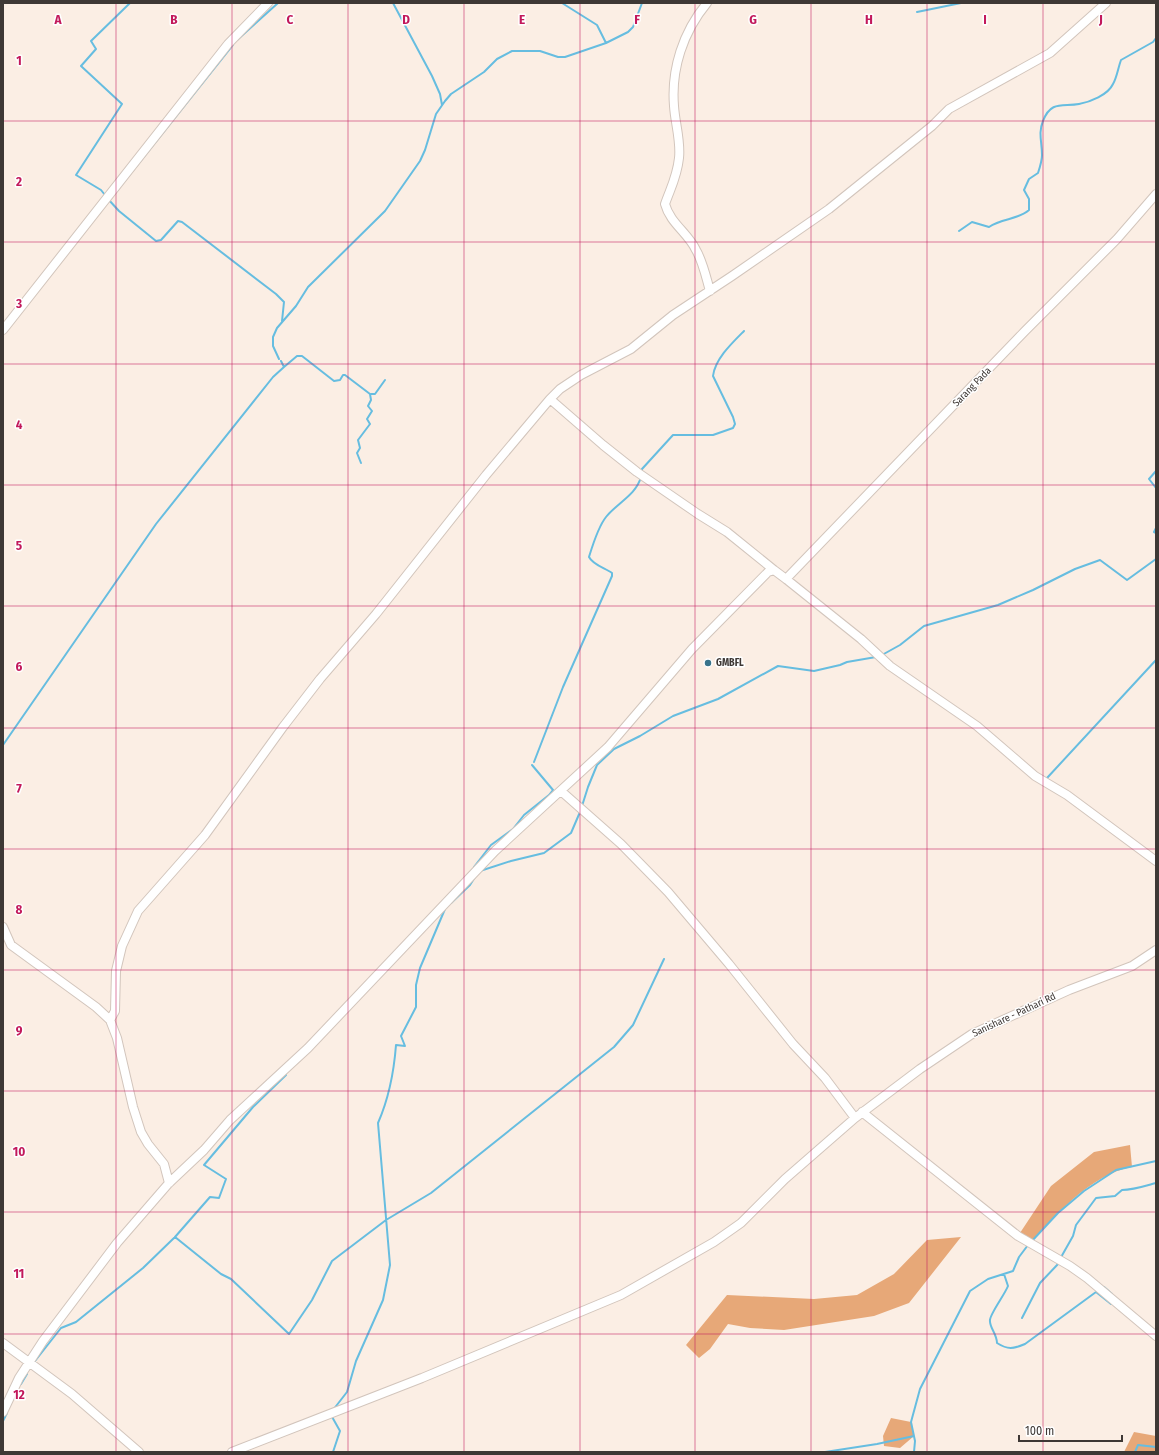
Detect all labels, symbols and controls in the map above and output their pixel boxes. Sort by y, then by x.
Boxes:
text: A [53,12,62,27]
text: B [170,12,178,27]
text: C [287,12,294,27]
text: D [402,12,410,27]
text: E [519,12,525,27]
text: F [634,12,640,27]
text: G [749,12,757,27]
text: H [865,12,873,27]
text: I [983,12,987,27]
text: J [1098,12,1103,27]
text: 1 [16,53,22,68]
text: 2 [15,174,22,189]
text: 3 [15,296,22,311]
street label: Sarang Pada [950,365,994,409]
text: 4 [16,417,23,432]
text: 5 [16,538,22,553]
place label: GMBFL [716,657,744,669]
marker: GMBFL [703,658,713,668]
text: 6 [16,659,23,674]
text: 7 [16,781,22,796]
text: 8 [16,902,23,917]
street label: Sanishare - Pathari Rd [970,990,1058,1040]
text: 9 [16,1023,23,1038]
text: 10 [13,1144,25,1159]
text: 11 [14,1266,24,1281]
text: 12 [13,1387,25,1402]
scale bar [1019,1417,1122,1443]
text: 100 m [1025,1424,1054,1438]

